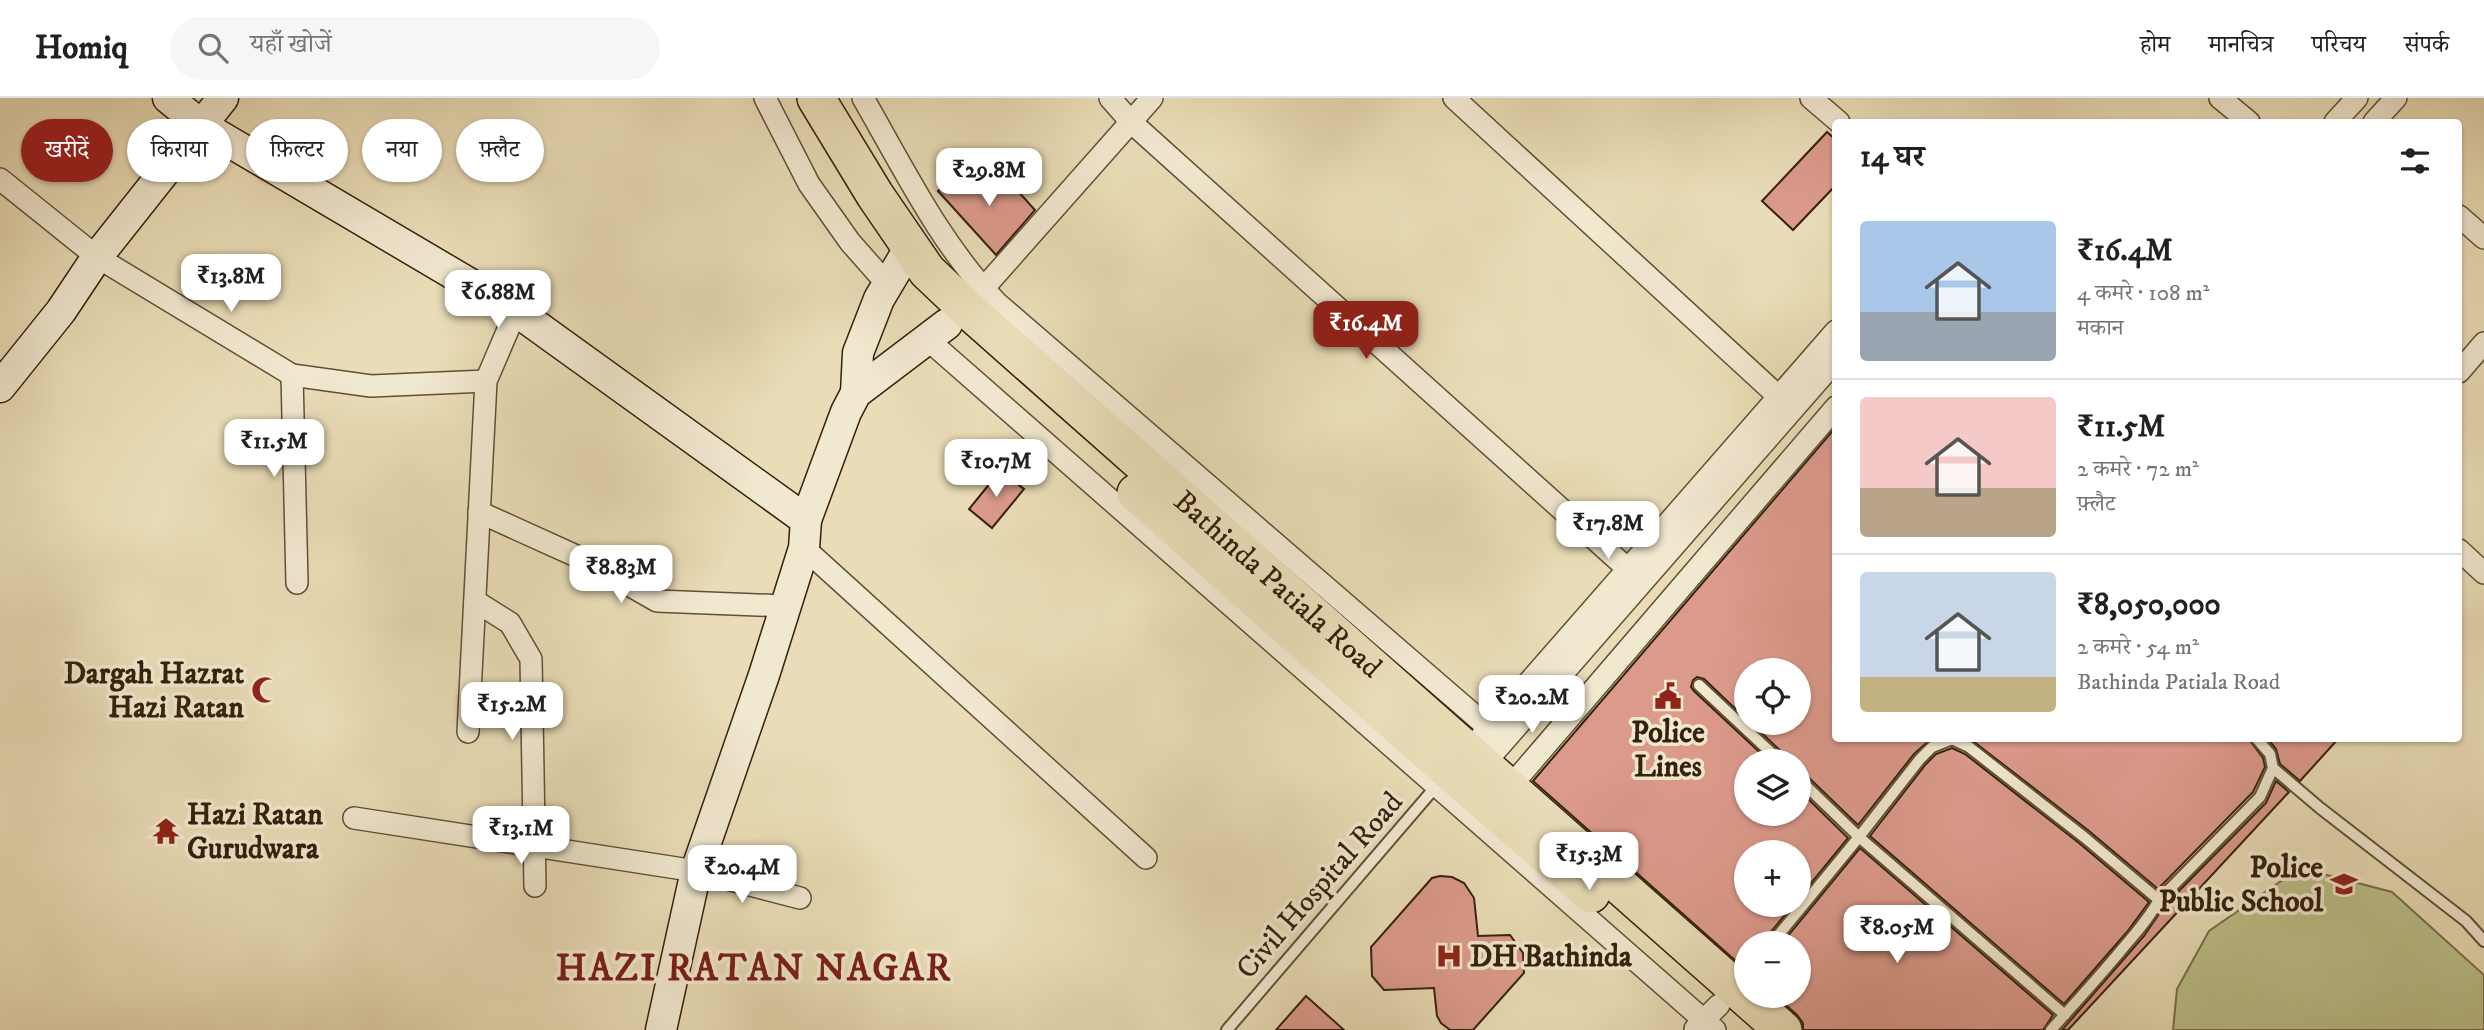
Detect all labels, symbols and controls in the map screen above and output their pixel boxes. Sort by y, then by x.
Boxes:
search box [170,17,660,80]
text: Homiq [35,28,128,69]
text: यहाँ खोजें [250,28,332,61]
icon: search [194,29,232,67]
text: होम [2140,30,2170,60]
text: मानचित्र [2208,30,2274,60]
text: परिचय [2312,30,2366,60]
text: संपर्क [2404,30,2449,60]
chip: खरीदें [21,119,113,182]
chip: किराया [127,119,232,182]
chip: फ़िल्टर [246,119,348,182]
chip: नया [362,119,442,182]
chip: फ़्लैट [456,119,544,182]
text: 14 घर [1860,139,1925,176]
icon: filters [2396,142,2434,180]
pin: ₹29.8M [932,148,1046,208]
text: ₹29.8M [952,156,1026,185]
text: ₹16.4M [2077,233,2173,270]
icon: home [1916,249,2000,333]
pin: ₹13.8M [174,254,288,314]
text: ₹13.8M [197,262,265,291]
pin: ₹6.88M [441,271,555,330]
text: ₹6.88M [461,278,535,307]
text: 4 कमरे · 108 m² [2077,279,2210,308]
pin: ₹16.4M [1309,302,1423,361]
text: ₹16.4M [1329,309,1403,338]
text: मकान [2077,314,2124,343]
text: ₹11.5M [2077,409,2165,446]
pin: ₹11.5M [217,420,331,479]
icon: home [1916,425,2000,509]
text: ₹11.5M [240,427,308,456]
pin: ₹10.7M [939,440,1053,499]
text: ₹10.7M [961,447,1031,476]
text: 2 कमरे · 72 m² [2077,455,2199,484]
street label: Bathinda Patiala Road [1166,483,1389,687]
text: फ़्लैट [2077,490,2115,519]
pin: ₹17.8M [1551,502,1665,561]
text: ₹17.8M [1572,509,1644,538]
pin: ₹8.83M [564,546,678,605]
text: ₹8.83M [585,553,657,582]
text: ₹8,050,000 [2077,587,2221,624]
icon: home [1916,600,2000,684]
text: 2 कमरे · 54 m² [2077,633,2199,662]
place label: Dargah Hazrat Hazi Ratan [64,656,244,727]
map controls [1734,658,1811,1008]
button: locate [1734,658,1811,735]
text: Bathinda Patiala Road [2077,668,2280,697]
mosque icon: Dargah Hazrat Hazi Ratan [250,675,280,705]
pin: ₹20.2M [1475,676,1589,735]
public building icon: Police Lines [1653,681,1683,711]
pin: ₹15.2M [455,682,569,742]
text: ₹20.2M [1495,683,1569,712]
text: ₹15.2M [477,690,547,719]
place label: Police Lines [1631,715,1705,786]
button: layers [1734,749,1811,826]
street label: Civil Hospital Road [1229,785,1411,987]
place label: Hazi Ratan Gurudwara [187,797,323,868]
pin: ₹13.1M [464,806,578,866]
text: ₹13.1M [489,814,553,843]
temple icon: Hazi Ratan Gurudwara [151,816,181,846]
pin: ₹15.3M [1532,832,1646,892]
text: ₹15.3M [1555,840,1623,869]
button: + [1734,840,1811,917]
pin: ₹20.4M [685,846,799,905]
place label: Police Public School [2159,850,2324,921]
text: ₹20.4M [704,853,780,882]
school or university icon: Police Public School [2329,869,2359,899]
pin: ₹8.05M [1840,906,1954,965]
text: ₹8.05M [1860,913,1934,942]
button: − [1734,931,1811,1008]
place label: DH Bathinda [1470,939,1633,976]
hospital icon: DH Bathinda [1434,941,1464,971]
district label: HAZI RATAN NAGAR [556,946,952,993]

